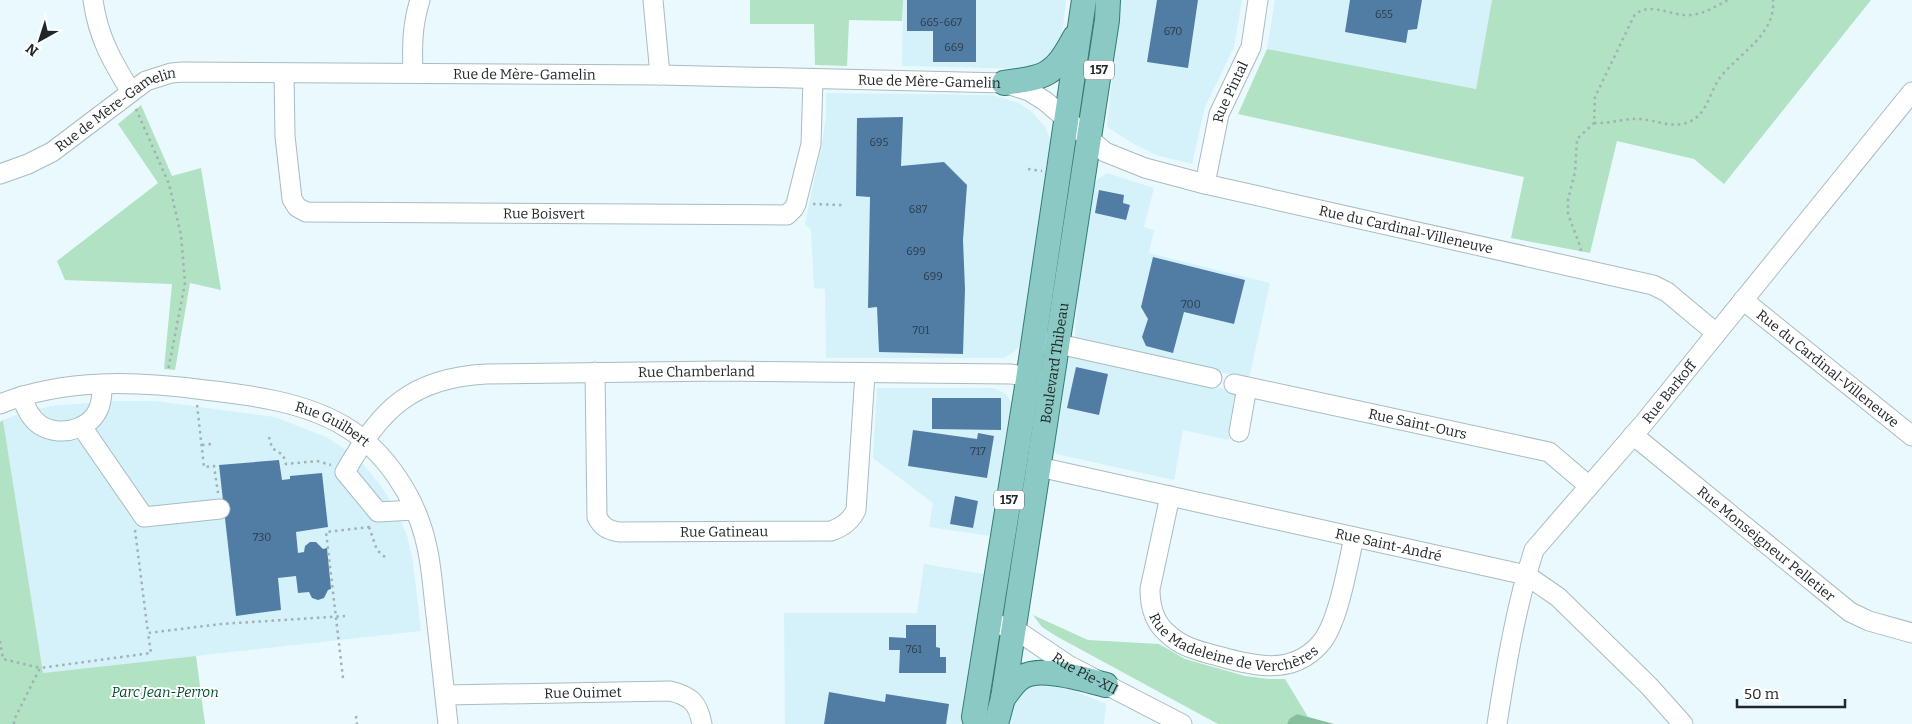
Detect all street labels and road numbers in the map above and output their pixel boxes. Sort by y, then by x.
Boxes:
street label: Rue Pintal [1210,59,1252,124]
road number: 157 [1084,60,1114,80]
street label: Rue de Mère-Gamelin [52,65,177,156]
street label: Rue de Mère-Gamelin [453,66,596,84]
street label: Rue de Mère-Gamelin [858,72,1001,92]
street label: Rue du Cardinal-Villeneuve [1317,202,1495,258]
street label: Rue Boisvert [503,205,585,223]
street label: Boulevard Thibeau [1037,301,1073,424]
street label: Rue du Cardinal-Villeneuve [1753,306,1902,431]
street label: Rue Barkoff [1639,356,1701,427]
street label: Rue Chamberland [638,363,755,381]
street label: Rue Guilbert [293,398,373,450]
street label: Rue Saint-Ours [1367,405,1468,443]
street label: Rue Monseigneur Pelletier [1694,483,1838,605]
road number: 157 [994,490,1024,510]
street label: Rue Gatineau [680,523,769,541]
street label: Rue Saint-André [1334,525,1443,565]
street label: Rue Madeleine de Verchères [1145,610,1322,675]
street label: Rue Pie-XII [1049,649,1121,698]
street label: Rue Ouimet [544,684,622,702]

